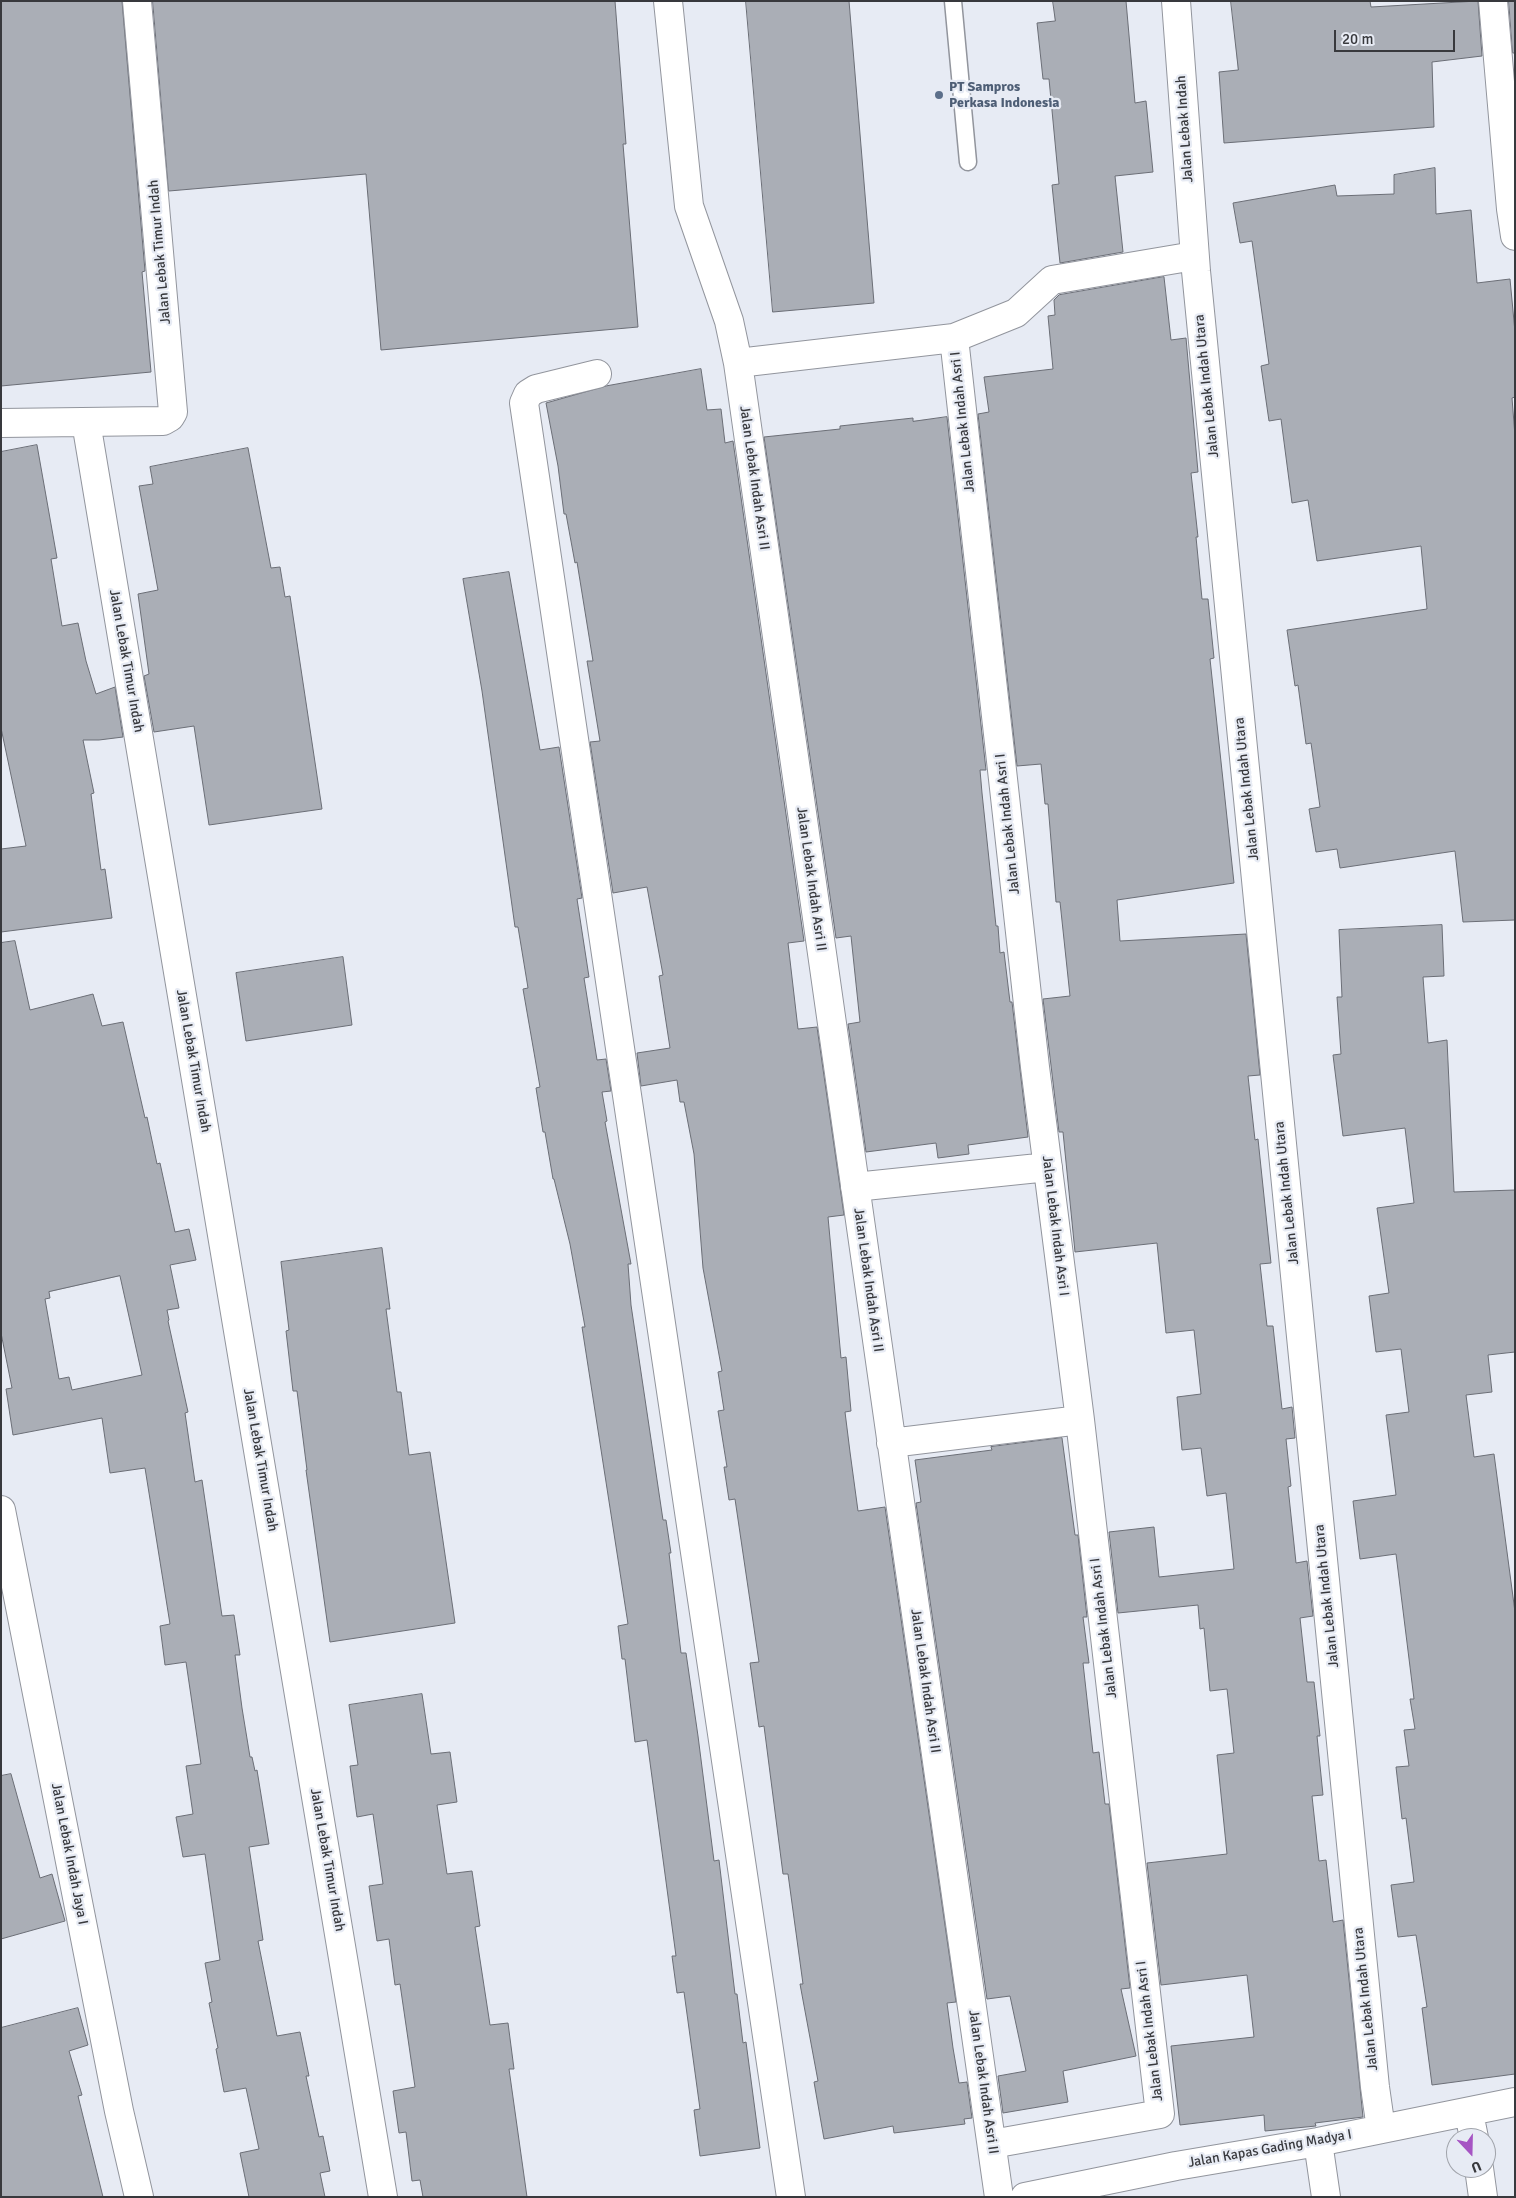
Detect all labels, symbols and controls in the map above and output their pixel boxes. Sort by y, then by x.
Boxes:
scale bar [1336,20,1457,52]
text: 20 m [1342,30,1373,48]
street label: Jalan Lebak Indah [1173,75,1197,183]
place label: PT Sampros Perkasa Indonesia [949,79,1060,111]
marker: PT Sampros Perkasa Indonesia [933,89,945,101]
street label: Jalan Lebak Timur Indah [145,179,175,325]
street label: Jalan Lebak Indah Utara [1191,314,1223,458]
street label: Jalan Lebak Indah Asri I [947,351,979,493]
street label: Jalan Lebak Indah Asri II [736,405,772,551]
street label: Jalan Lebak Timur Indah [105,588,147,734]
street label: Jalan Lebak Indah Utara [1231,717,1263,861]
street label: Jalan Lebak Indah Asri I [992,753,1024,895]
street label: Jalan Lebak Indah Asri II [793,806,829,952]
street label: Jalan Lebak Timur Indah [172,988,214,1134]
street label: Jalan Lebak Indah Utara [1271,1121,1303,1265]
street label: Jalan Lebak Indah Asri I [1038,1155,1072,1297]
street label: Jalan Lebak Indah Asri II [850,1207,886,1353]
street label: Jalan Lebak Timur Indah [239,1387,281,1533]
street label: Jalan Lebak Indah Utara [1311,1524,1343,1668]
street label: Jalan Lebak Indah Asri I [1087,1557,1121,1699]
street label: Jalan Lebak Indah Asri II [907,1608,943,1754]
street label: Jalan Lebak Indah Jaya I [47,1782,91,1926]
street label: Jalan Lebak Timur Indah [306,1787,348,1933]
street label: Jalan Lebak Indah Utara [1350,1927,1382,2071]
street label: Jalan Lebak Indah Asri I [1133,1960,1167,2102]
street label: Jalan Lebak Indah Asri II [965,2009,1001,2155]
street label: Jalan Kapas Gading Madya I [1187,2126,1353,2172]
north arrow [1446,2128,1496,2178]
text: U [1469,2157,1484,2176]

